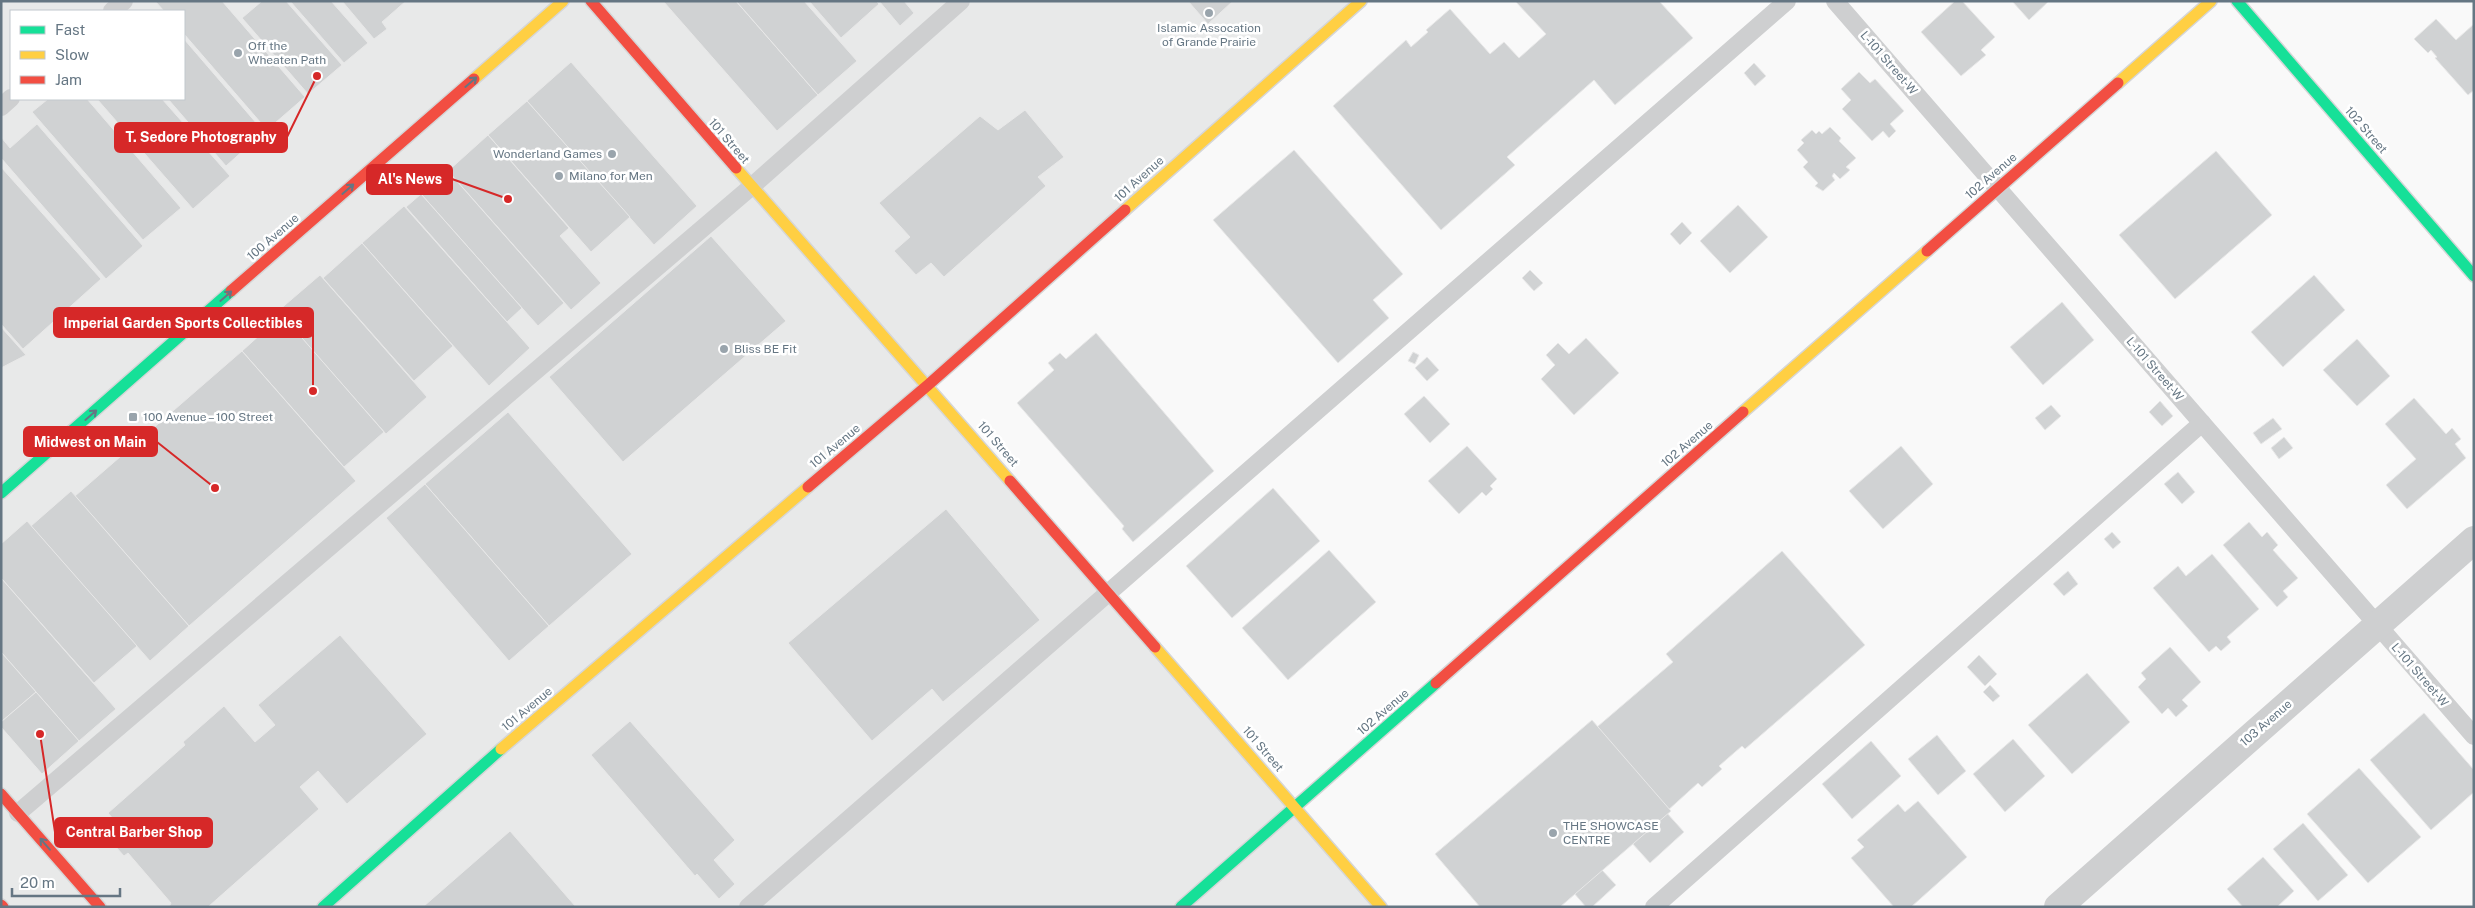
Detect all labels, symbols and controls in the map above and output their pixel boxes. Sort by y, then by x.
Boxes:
marker: Islamic Assocation of Grande Prairie [1203,7,1215,19]
legend [10,10,185,100]
text: Fast [55,21,85,38]
place label: Islamic Assocation of Grande Prairie [1157,21,1261,49]
street label: L-101 Street-W [1858,28,1921,98]
place label: Off the Wheaten Path [248,39,326,67]
text: Slow [55,46,90,63]
marker: Off the Wheaten Path [232,47,244,59]
text: Jam [55,71,82,88]
one-way arrow [464,76,477,88]
street label: 102 Street [2342,104,2390,156]
street label: 101 Street [706,116,753,167]
callout: T. Sedore Photography [115,123,287,152]
text: T. Sedore Photography [125,129,277,145]
place label: Wonderland Games [493,147,602,161]
marker: Wonderland Games [606,148,618,160]
street label: 102 Avenue [1962,150,2020,202]
street label: 101 Avenue [1112,153,1167,205]
callout: Al's News [367,165,452,194]
place label: Milano for Men [569,169,653,183]
marker: Milano for Men [553,170,565,182]
text: Al's News [378,171,442,187]
one-way arrow [342,183,355,195]
street label: 100 Avenue [244,211,302,263]
one-way arrow [220,290,233,302]
callout: Imperial Garden Sports Collectibles [54,308,313,337]
text: Imperial Garden Sports Collectibles [63,315,303,331]
street label: L-101 Street-W [2124,334,2187,404]
place label: Bliss BE Fit [734,342,797,356]
marker: Bliss BE Fit [718,343,730,355]
one-way arrow [84,409,97,420]
place label: 100 Avenue – 100 Street [143,410,274,424]
marker: 100 Avenue – 100 Street [127,411,139,423]
street label: 102 Avenue [1658,418,1716,470]
street label: 101 Street [975,419,1022,470]
street label: 101 Avenue [807,421,863,471]
callout: Midwest on Main [24,427,157,456]
text: Midwest on Main [34,434,146,450]
street label: L-101 Street-W [2389,640,2452,710]
street label: 101 Avenue [499,684,555,734]
street label: 102 Avenue [1354,686,1412,738]
street label: 103 Avenue [2237,697,2295,749]
street label: 101 Street [1240,724,1287,775]
callout: Central Barber Shop [55,818,212,847]
place label: THE SHOWCASE CENTRE [1563,819,1659,847]
text: Central Barber Shop [66,824,202,840]
marker: THE SHOWCASE CENTRE [1547,827,1559,839]
one-way arrow [39,837,51,850]
scale bar [12,866,120,898]
text: 20 m [20,874,55,891]

